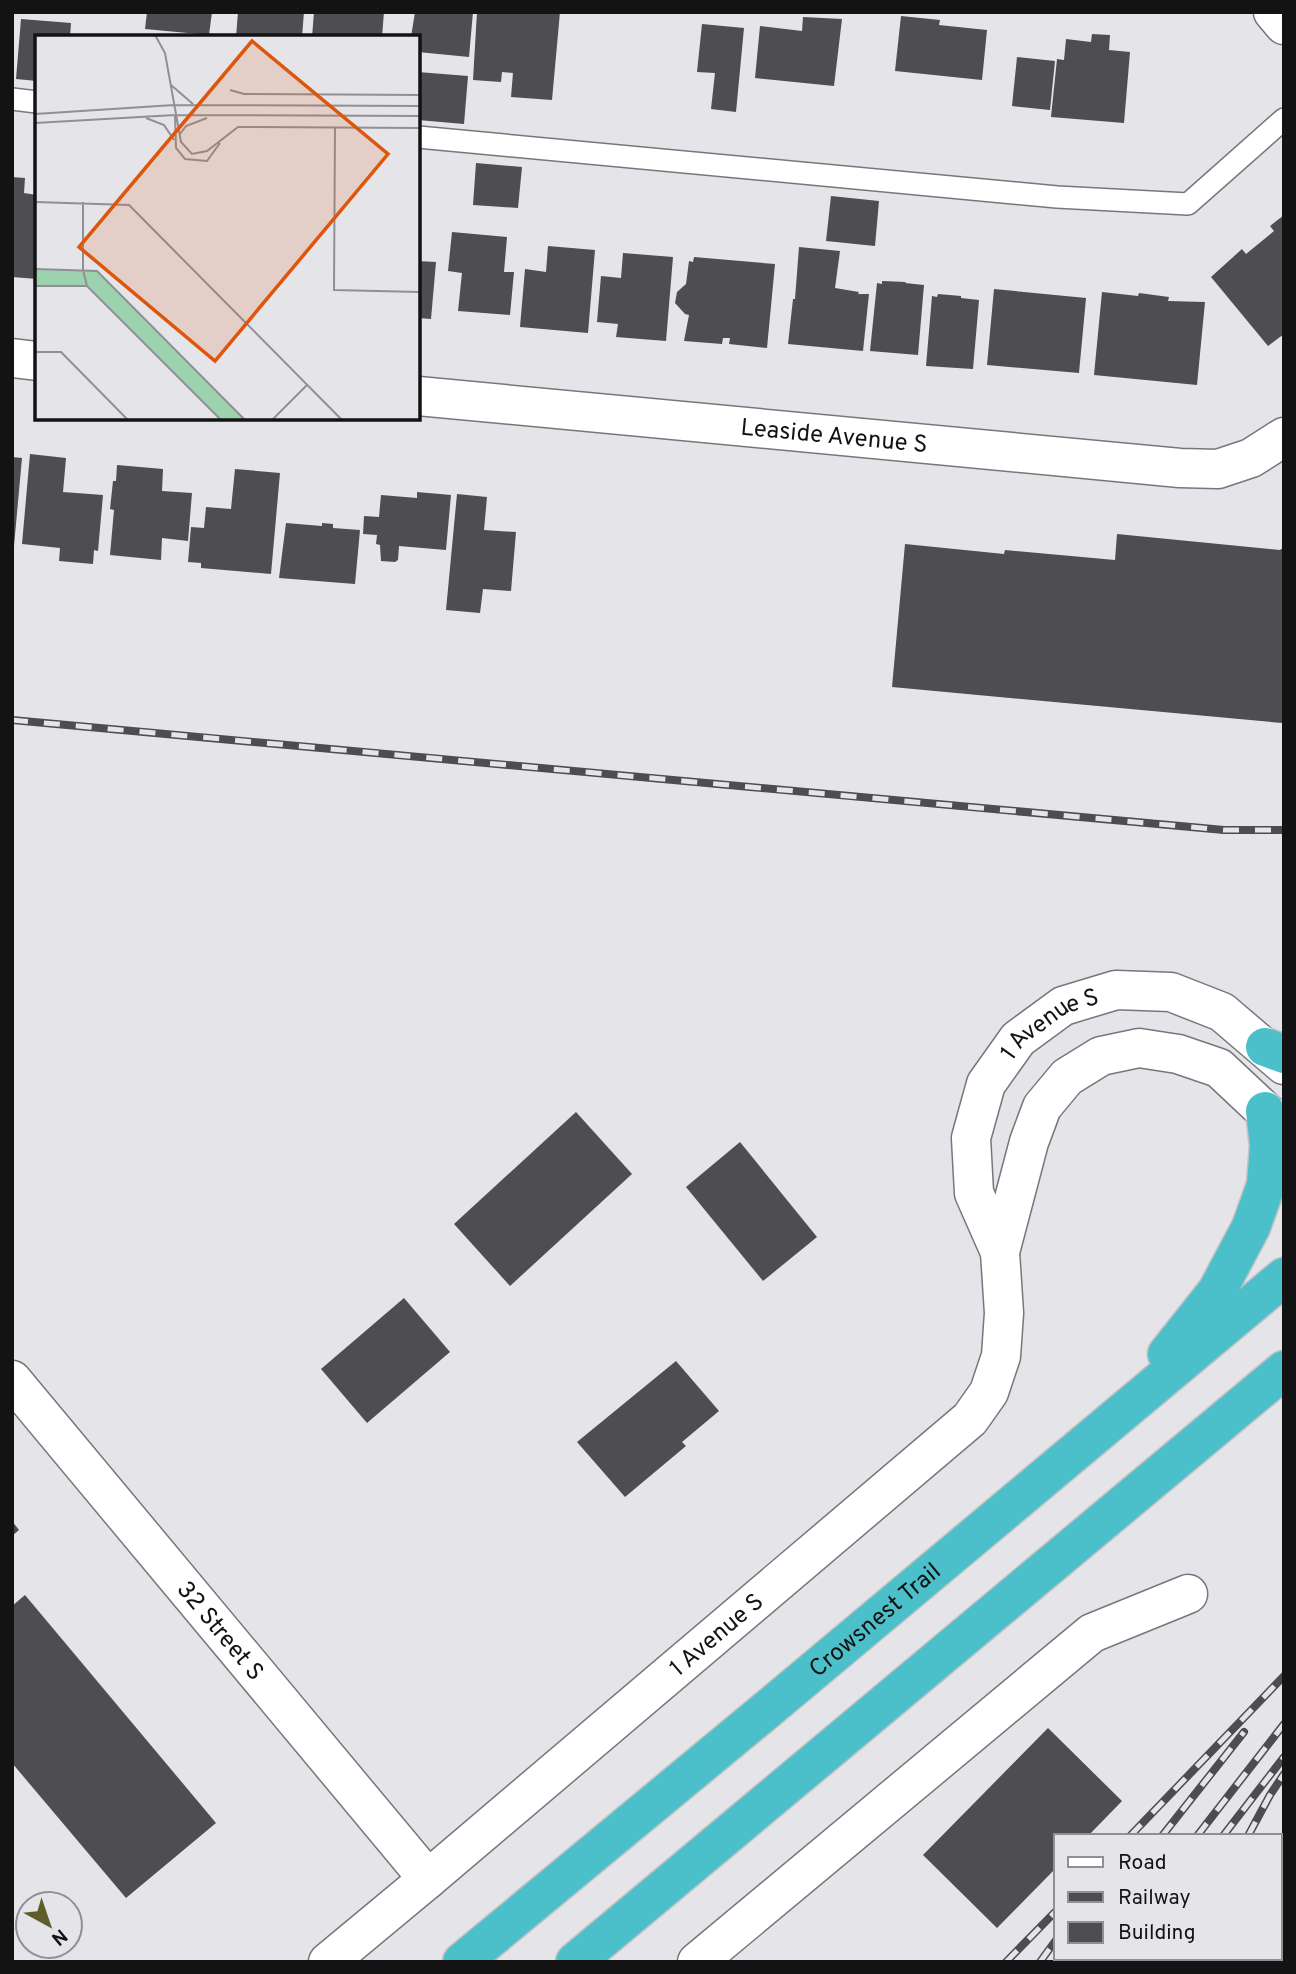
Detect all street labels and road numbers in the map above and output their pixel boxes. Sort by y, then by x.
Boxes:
street label: Leaside Avenue S [739,414,929,461]
street label: 1 Avenue S [995,983,1103,1067]
street label: Crowsnest Trail [804,1557,948,1685]
street label: 32 Street S [169,1576,269,1688]
street label: 1 Avenue S [664,1588,771,1684]

